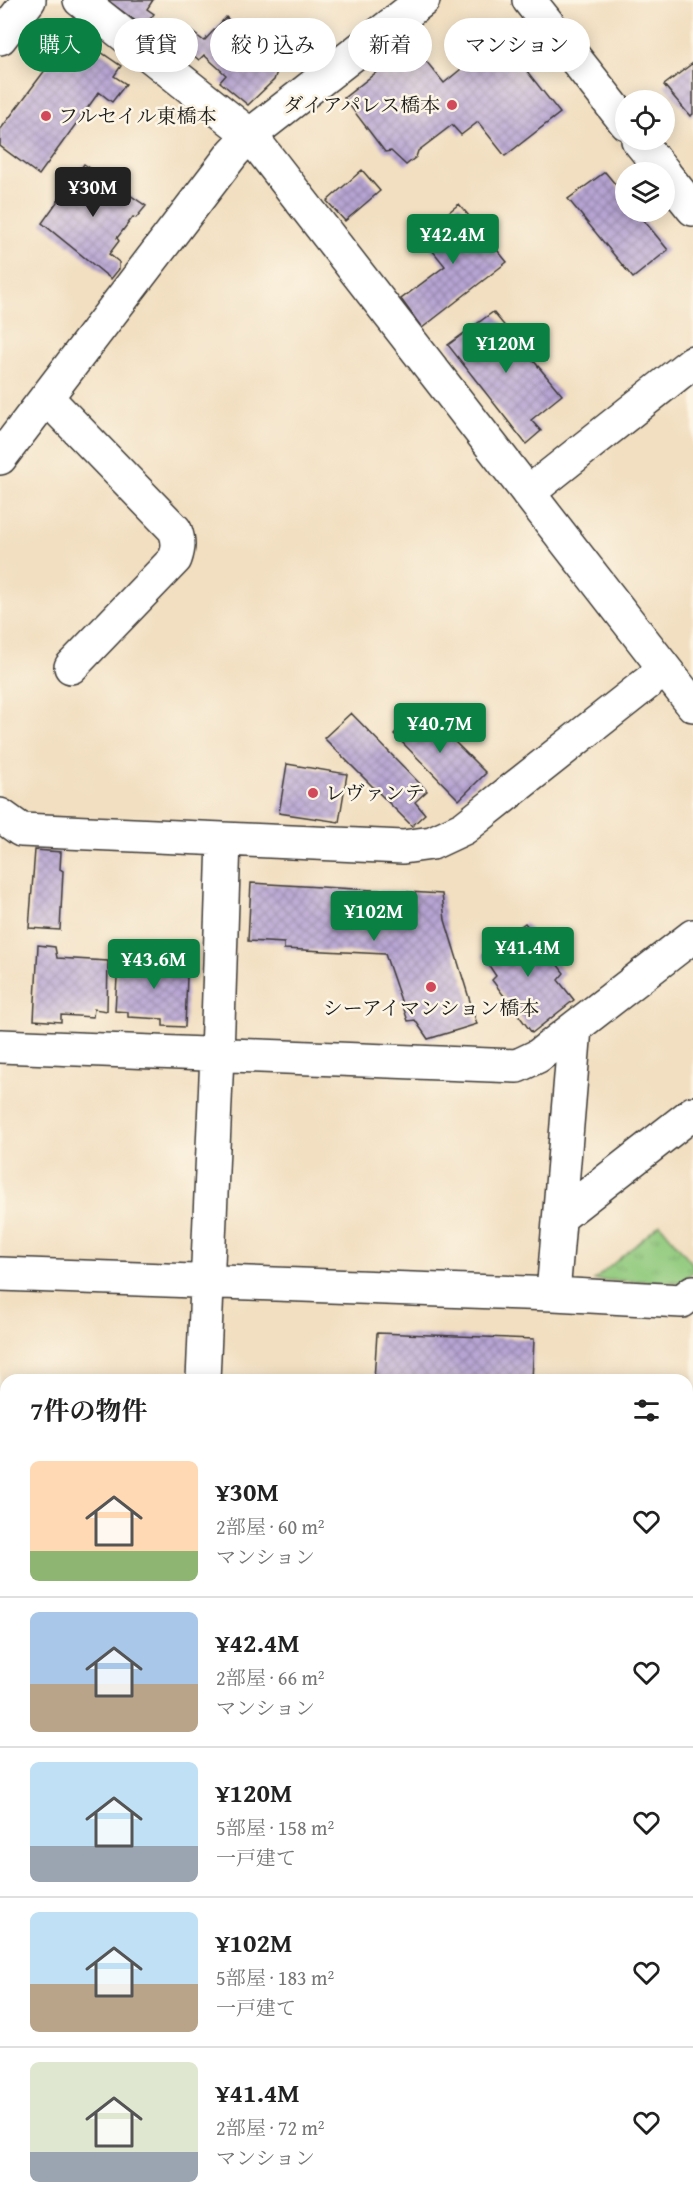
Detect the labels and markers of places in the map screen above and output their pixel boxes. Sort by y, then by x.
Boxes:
place label: ダイアパレス橋本 [283,90,440,119]
marker: ダイアパレス橋本 [445,98,459,112]
place label: フルセイル東橋本 [58,101,217,130]
marker: フルセイル東橋本 [39,109,53,123]
pin: ¥30M [57,167,129,218]
pin: ¥42.4M [404,214,502,265]
pin: ¥120M [464,323,548,374]
pin: ¥40.7M [391,703,489,754]
place label: レヴァンテ [325,778,425,807]
marker: レヴァンテ [306,786,320,800]
pin: ¥102M [332,891,416,942]
pin: ¥41.4M [479,927,577,978]
pin: ¥43.6M [105,939,203,990]
marker: シーアイマンション橋本 [424,980,438,994]
place label: シーアイマンション橋本 [323,993,539,1022]

